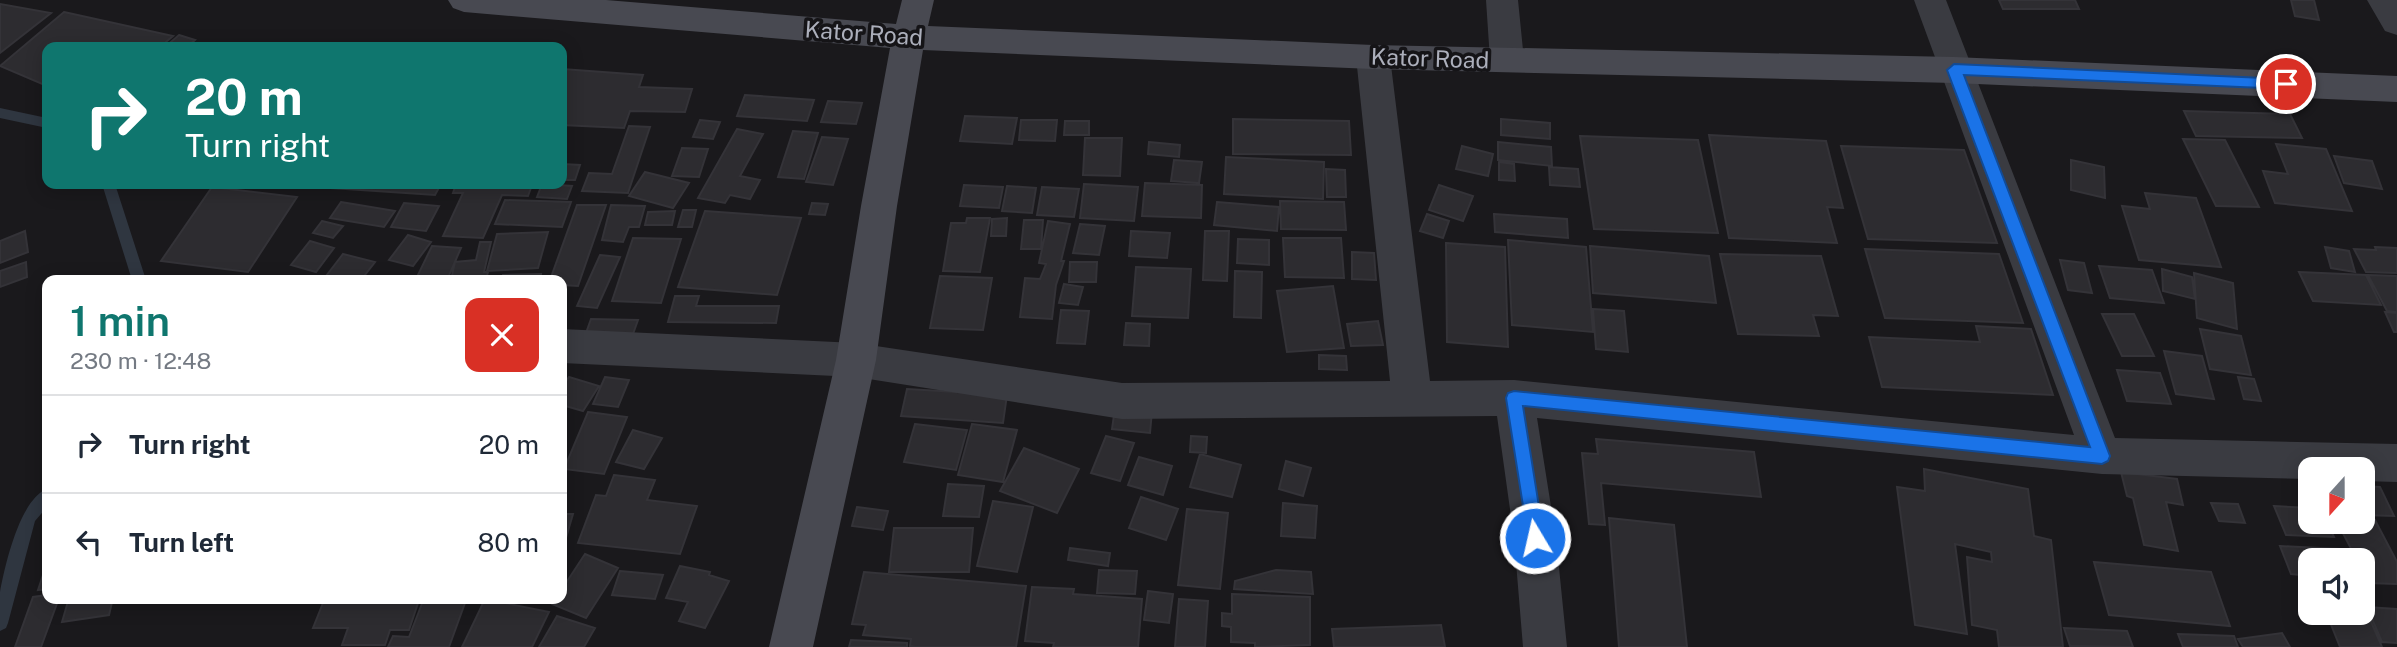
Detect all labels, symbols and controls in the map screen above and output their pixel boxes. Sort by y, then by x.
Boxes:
street label: Kator Road [804,15,924,51]
street label: Kator Road [1370,42,1490,74]
pin [2256,54,2316,114]
icon: arrive [2267,65,2305,103]
text: 20 m [185,68,303,126]
icon: right [70,70,161,161]
text: Turn right [185,127,330,164]
text: 1 min [70,296,170,345]
button: close [465,298,539,372]
text: 230 m · 12:48 [70,347,211,374]
icon: right [70,425,108,463]
text: Turn right [129,429,251,460]
text: 20 m [479,429,539,460]
north arrow [2298,457,2375,534]
map controls [2298,457,2375,625]
position arrow [1498,501,1572,575]
icon: left [70,523,108,561]
text: Turn left [129,527,234,558]
text: 80 m [478,527,539,558]
button: sound [2298,548,2375,625]

